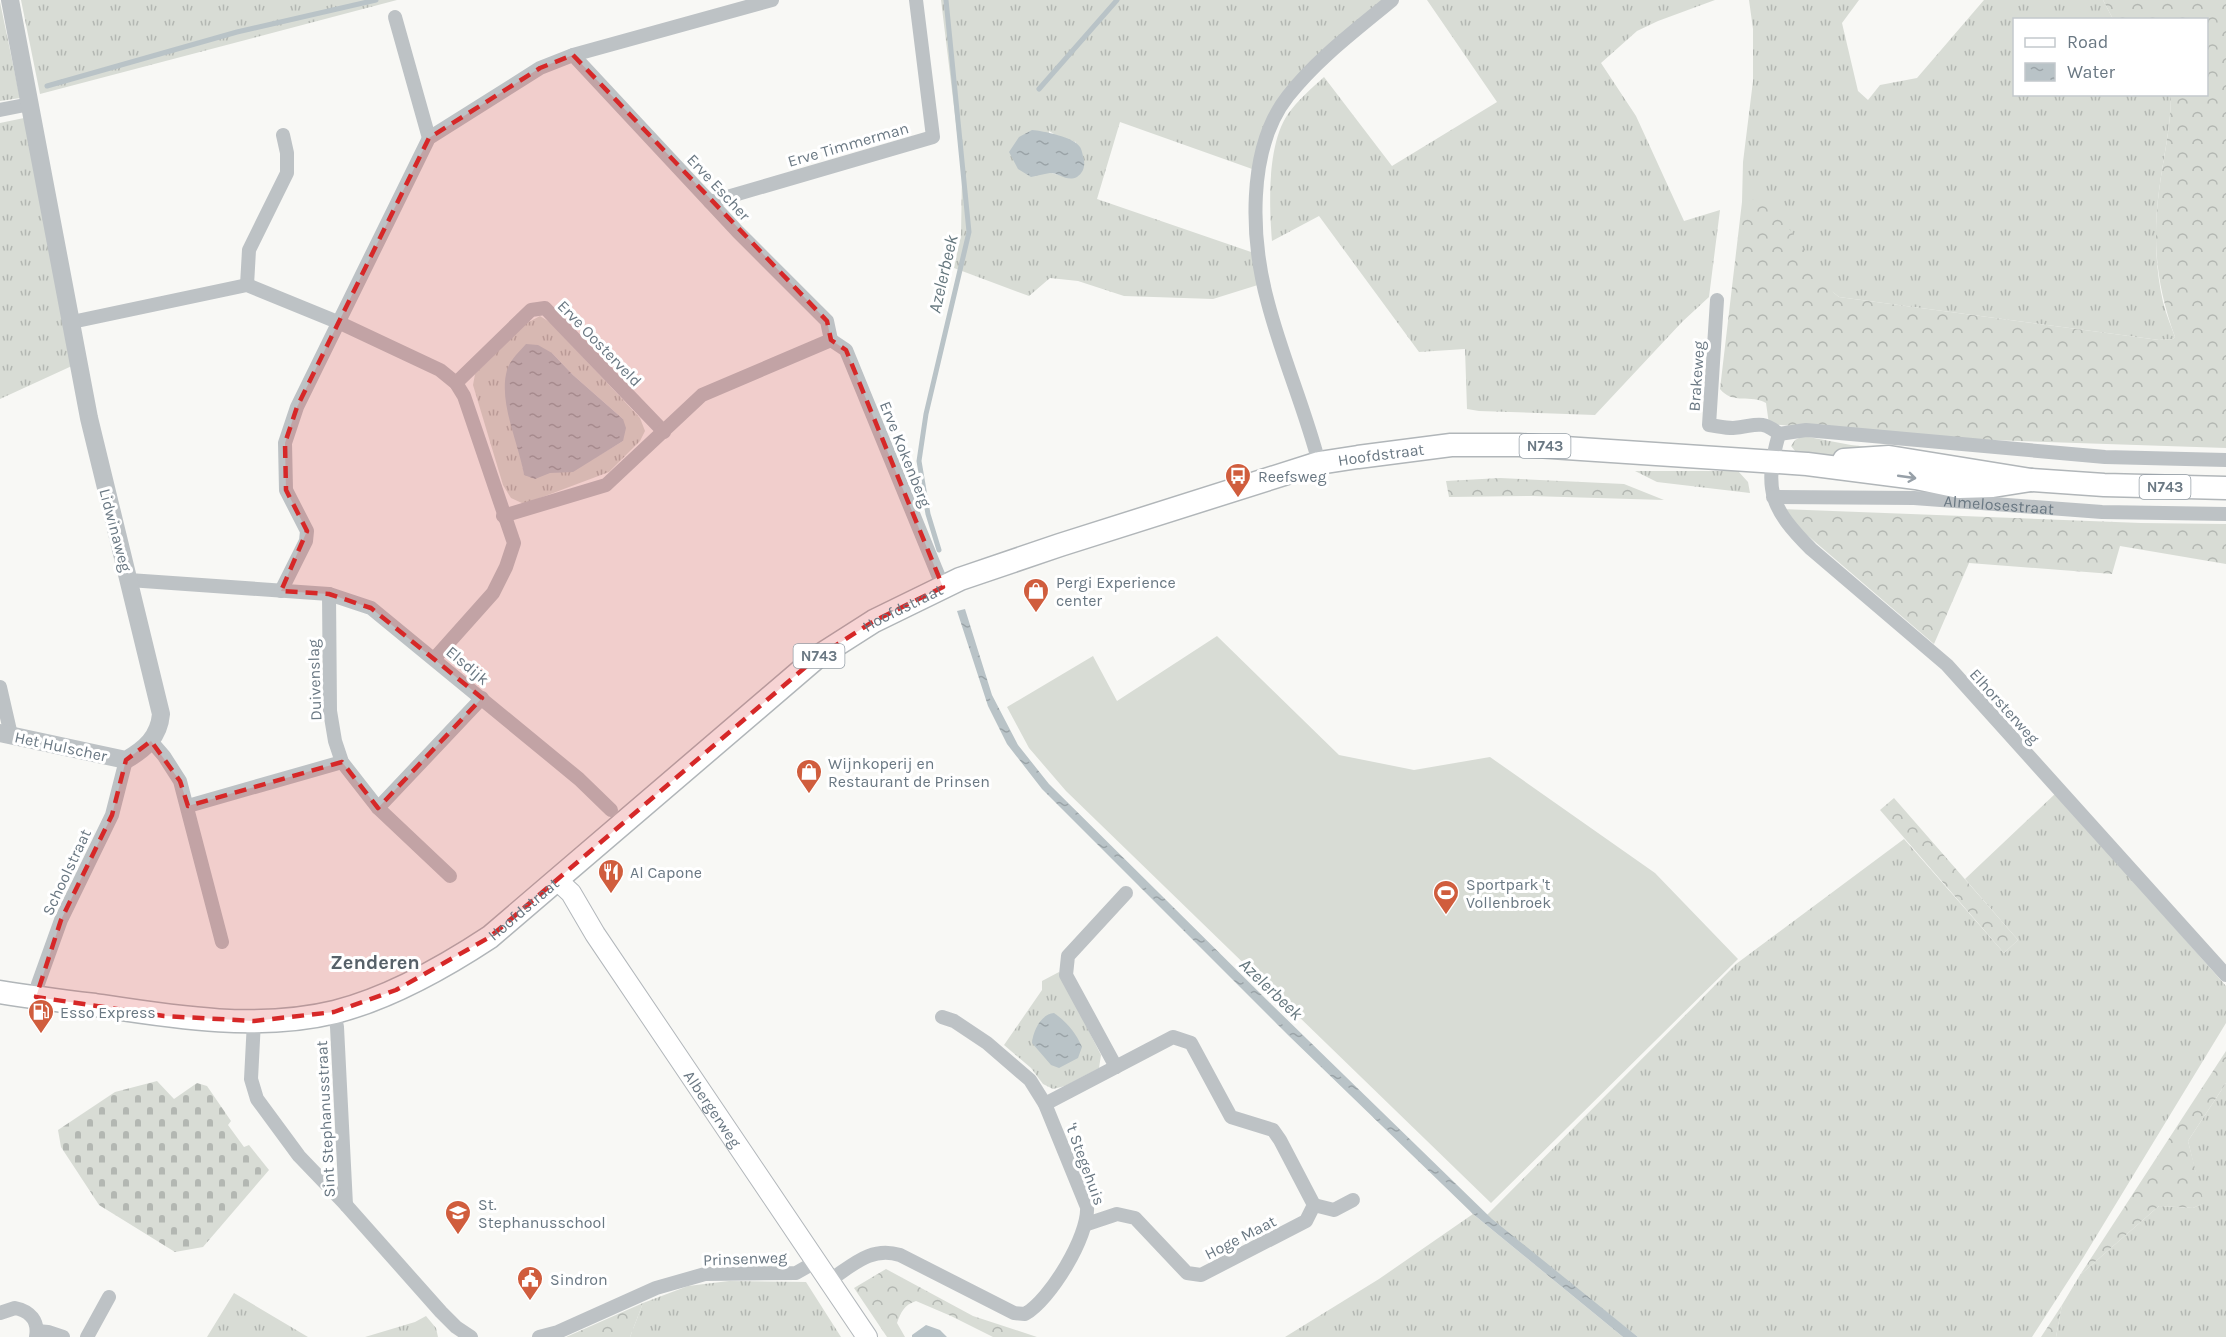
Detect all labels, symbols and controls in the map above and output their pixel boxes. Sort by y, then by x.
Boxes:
legend [2013,18,2208,96]
text: Road [2067,31,2108,53]
text: Water [2067,61,2115,83]
street label: Erve Timmerman [785,118,911,171]
street label: Erve Escher [683,150,754,225]
water label: Azelerbeek [923,232,963,315]
street label: Erve Oosterveld [554,296,646,390]
street label: Brakeweg [1685,340,1708,412]
street label: Erve Kokenberg [876,398,935,510]
road number: N743 [1520,434,1570,458]
street label: Hoofdstraat [1336,440,1425,470]
bus stop icon: Reefsweg [1223,461,1253,499]
place label: Reefsweg [1258,467,1327,486]
one-way arrow [1896,472,1916,483]
road number: N743 [2140,475,2190,499]
street label: Lidwinaweg [95,486,136,574]
street label: Almelosestraat [1943,491,2055,518]
place label: Pergi Experience center [1056,573,1176,610]
shop icon: Pergi Experience center [1021,576,1051,614]
street label: Hoofdstraat [859,580,946,636]
street label: Duivenslag [304,639,325,721]
street label: Elsdijk [442,642,493,689]
road number: N743 [794,644,844,668]
street label: Elhorsterweg [1966,665,2043,748]
street label: Het Hulscher [13,727,109,766]
place label: Wijnkoperij en Restaurant de Prinsen [828,754,990,791]
shop icon: Wijnkoperij en Restaurant de Prinsen [794,757,824,795]
street label: Schoolstraat [38,826,95,919]
restaurant icon: Al Capone [596,857,626,895]
place label: Al Capone [630,863,702,882]
street label: Hoofdstraat [484,874,563,945]
place label: Sportpark 't Vollenbroek [1466,875,1551,912]
sports icon: Sportpark 't Vollenbroek [1431,878,1461,916]
district label: Zenderen [330,951,420,974]
water label: Azelerbeek [1235,953,1308,1025]
fuel station icon: Esso Express [26,997,56,1035]
place label: Esso Express [60,1003,156,1022]
street label: Sint Stephanusstraat [312,1040,339,1198]
street label: Albergerweg [680,1067,745,1151]
street label: 't Stegehuis [1062,1121,1109,1208]
place label: St. Stephanusschool [478,1195,606,1232]
school or university icon: St. Stephanusschool [443,1198,473,1236]
street label: Hoge Maat [1201,1211,1279,1264]
street label: Prinsenweg [703,1248,787,1269]
public building icon: Sindron [515,1264,545,1302]
place label: Sindron [550,1270,608,1289]

